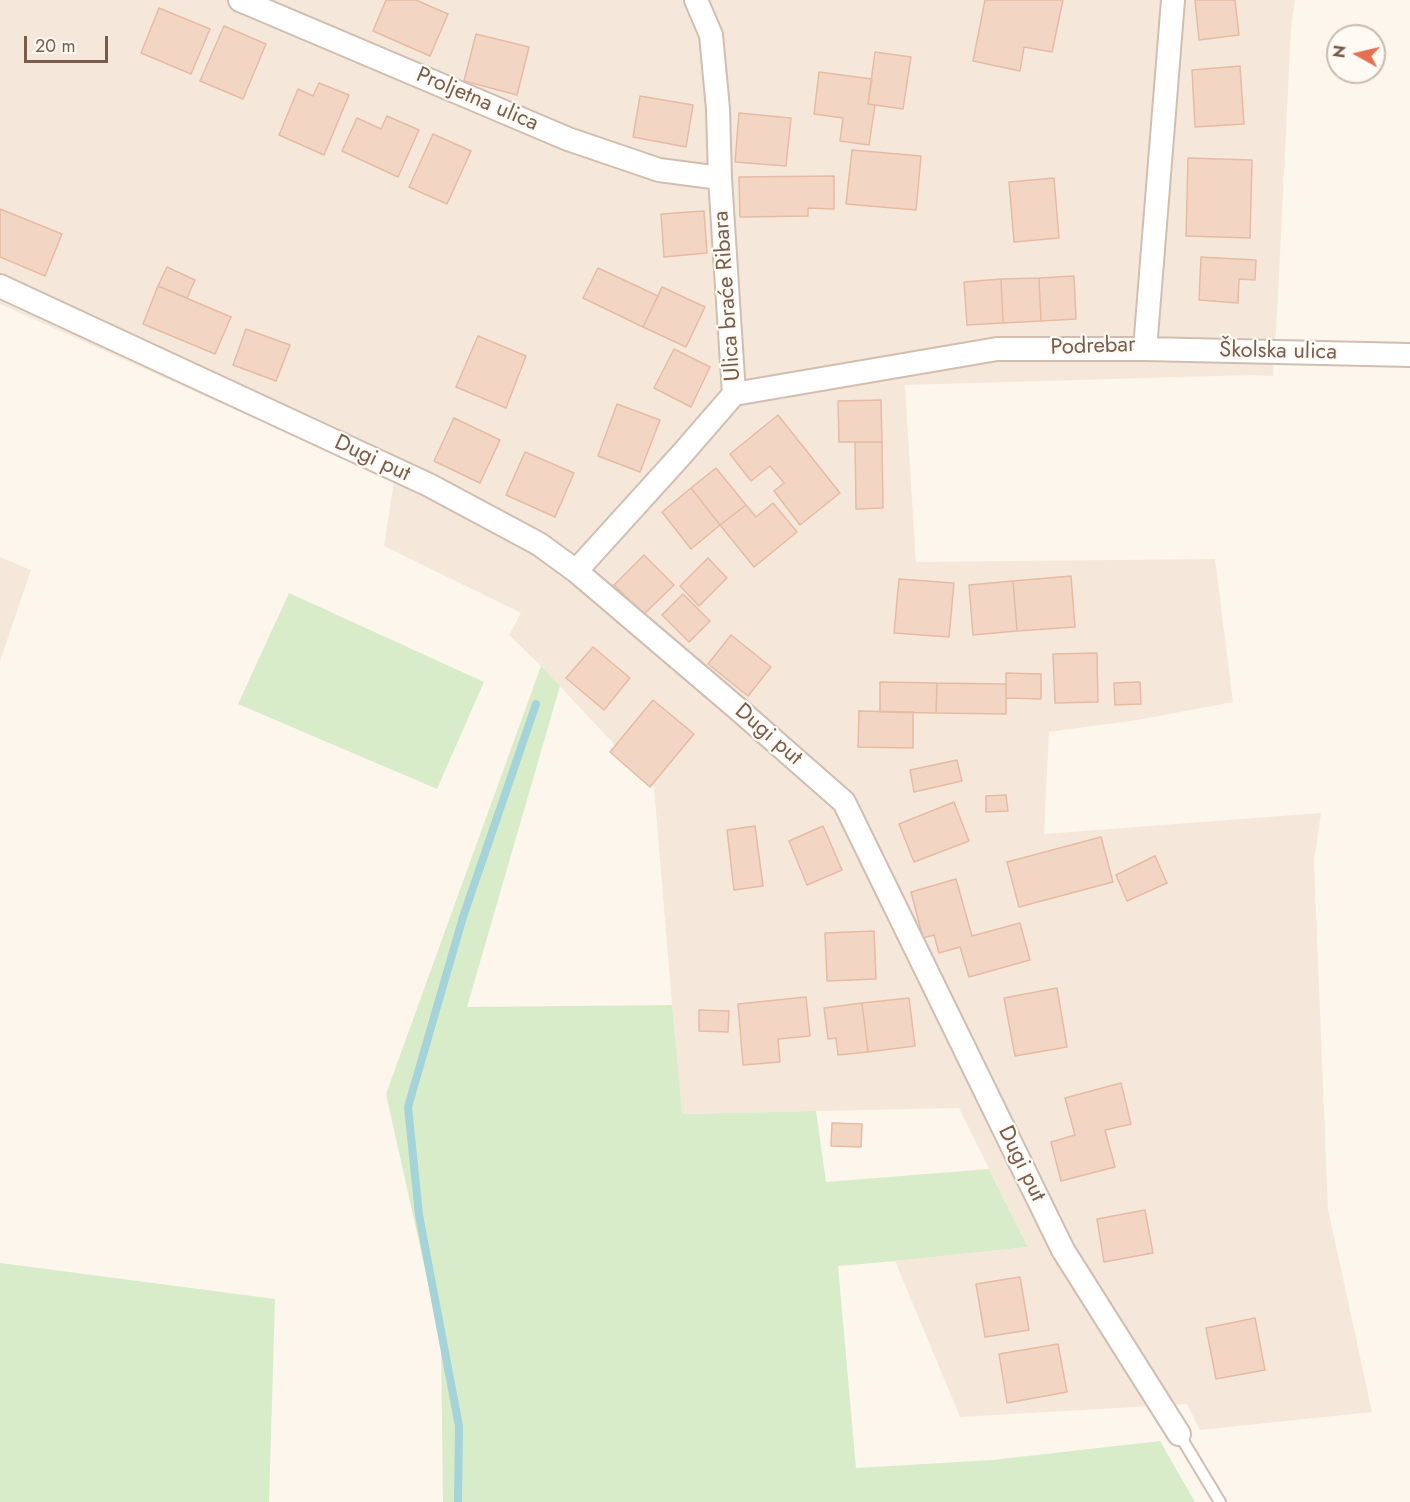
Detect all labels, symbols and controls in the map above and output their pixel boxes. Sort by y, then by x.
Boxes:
scale bar [27,24,111,62]
north arrow [1326,24,1386,84]
text: 20 m [35,33,75,59]
text: N [1327,44,1352,60]
street label: Proljetna ulica [412,62,542,138]
street label: Ulica braće Ribara [709,210,747,382]
street label: Podrebar [1050,332,1136,362]
street label: Školska ulica [1219,338,1337,366]
street label: Dugi put [330,430,414,488]
street label: Dugi put [729,699,807,771]
street label: Dugi put [991,1122,1051,1206]

